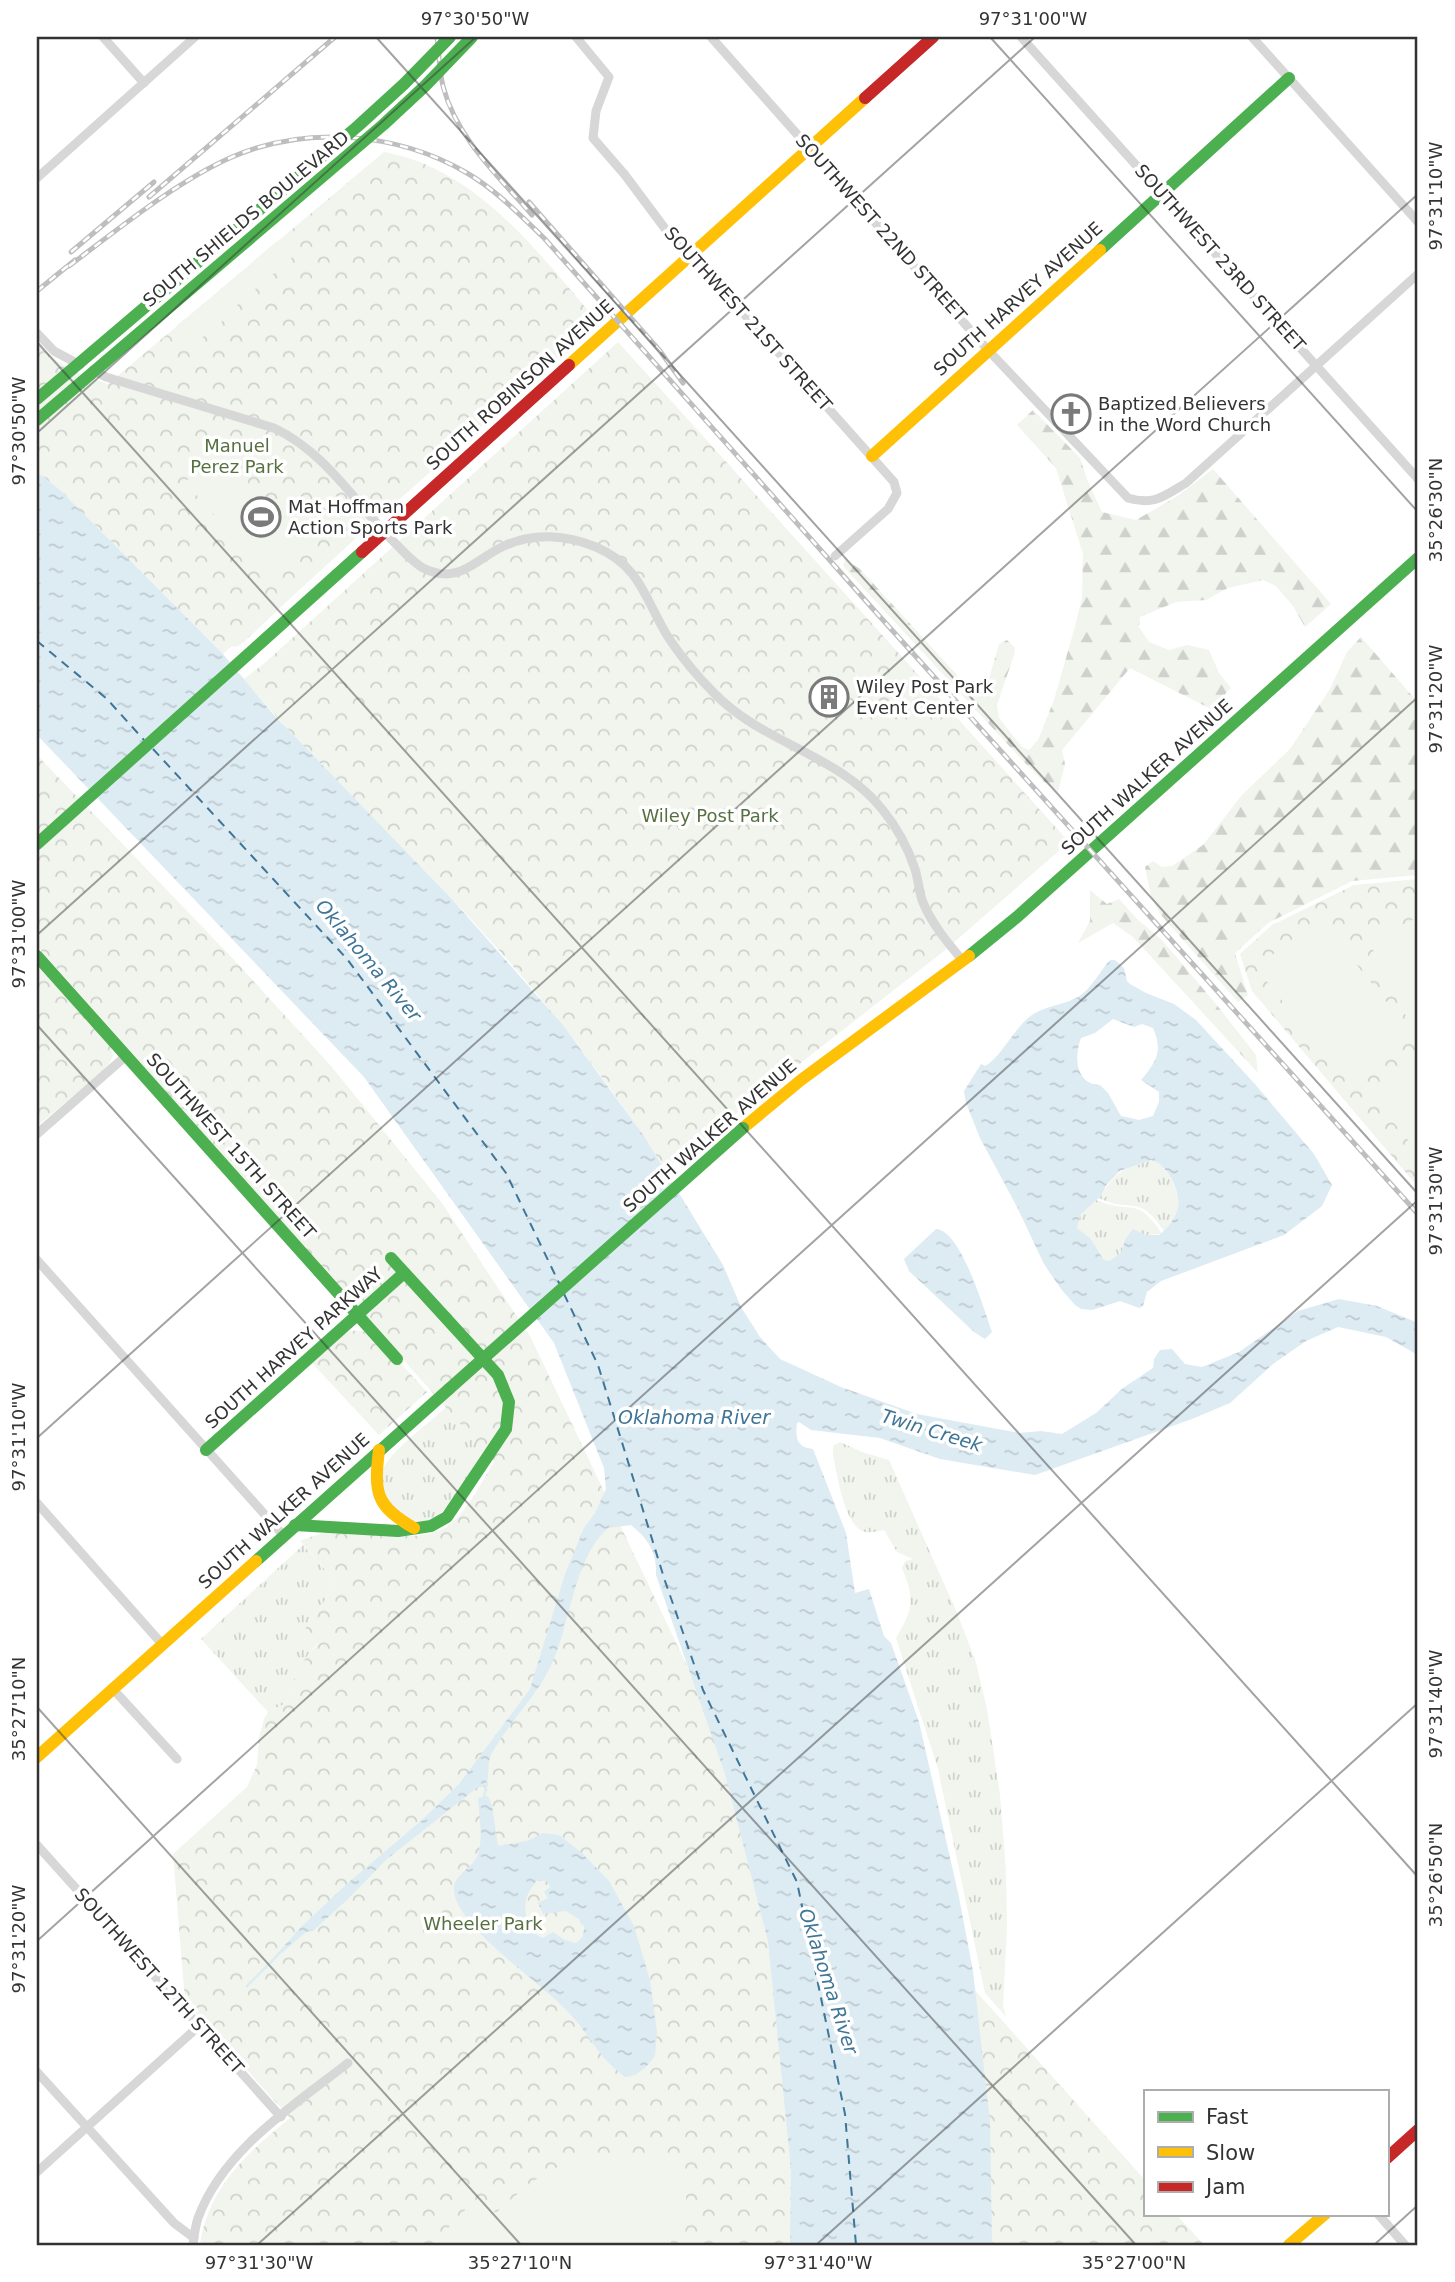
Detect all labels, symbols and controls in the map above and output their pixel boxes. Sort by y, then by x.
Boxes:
text: 97°30'50"W [421,8,530,29]
text: 97°31'00"W [979,8,1088,29]
street label: SOUTH SHIELDS BOULEVARD [138,126,353,311]
street label: SOUTHWEST 22ND STREET [792,130,972,327]
text: 97°31'10"W [1425,141,1446,250]
street label: SOUTHWEST 23RD STREET [1131,160,1311,356]
street label: SOUTH HARVEY AVENUE [929,217,1106,380]
street label: SOUTHWEST 21ST STREET [660,222,837,416]
street label: SOUTH ROBINSON AVENUE [422,295,618,474]
text: 97°30'50"W [8,376,29,485]
church icon: Baptized Believers in the Word Church [1050,393,1092,435]
place label: Baptized Believers in the Word Church [1098,393,1271,435]
park label: Manuel Perez Park [190,435,284,477]
text: 35°26'30"N [1425,458,1446,562]
sports icon: Mat Hoffman Action Sports Park [240,496,282,538]
place label: Mat Hoffman Action Sports Park [288,496,453,538]
text: 97°31'20"W [1425,644,1446,753]
building icon: Wiley Post Park Event Center [808,676,850,718]
place label: Wiley Post Park Event Center [856,676,994,718]
street label: SOUTH WALKER AVENUE [1057,694,1236,859]
park label: Wiley Post Park [641,805,779,826]
text: 97°31'00"W [8,879,29,988]
water label: Oklahoma River [312,895,427,1026]
street label: SOUTHWEST 15TH STREET [142,1049,321,1244]
street label: SOUTH WALKER AVENUE [619,1055,801,1217]
text: 97°31'30"W [1425,1146,1446,1255]
street label: SOUTH HARVEY PARKWAY [201,1262,387,1433]
text: 97°31'10"W [8,1382,29,1491]
water label: Twin Creek [879,1404,986,1456]
water label: Oklahoma River [618,1406,771,1428]
street label: SOUTH WALKER AVENUE [194,1428,373,1593]
text: 97°31'40"W [1425,1649,1446,1758]
text: 35°27'10"N [8,1657,29,1761]
text: 35°26'50"N [1425,1823,1446,1927]
text: 97°31'20"W [8,1884,29,1993]
street label: SOUTHWEST 12TH STREET [70,1884,249,2079]
water label: Oklahoma River [795,1905,863,2058]
park label: Wheeler Park [423,1913,543,1934]
legend [1144,2090,1388,2216]
text: Fast [1206,2105,1248,2129]
text: Slow [1206,2141,1255,2165]
text: Jam [1204,2175,1246,2199]
text: 97°31'30"W [205,2252,314,2273]
text: 35°27'10"N [468,2252,572,2273]
text: 97°31'40"W [764,2252,873,2273]
text: 35°27'00"N [1082,2252,1186,2273]

